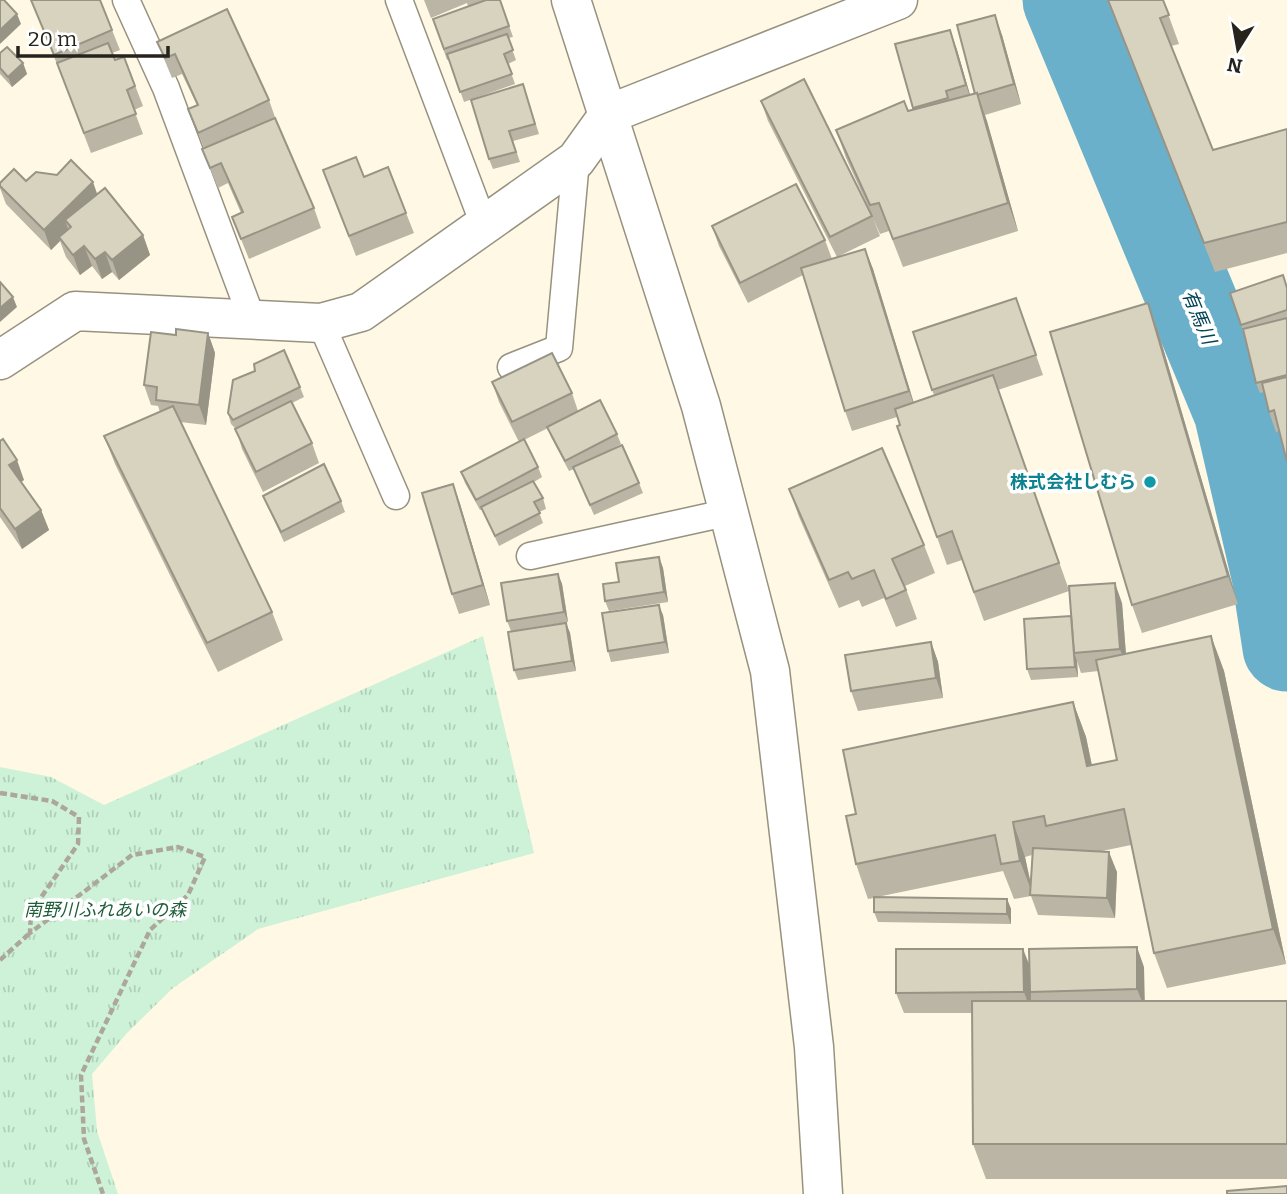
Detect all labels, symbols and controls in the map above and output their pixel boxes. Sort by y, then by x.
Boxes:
scale bar [18,14,168,58]
north arrow [1203,14,1273,84]
text: 20 m [28,26,77,52]
text: N [1225,52,1244,78]
water label: 有馬川 [1177,286,1222,350]
place label: 株式会社しむら [1010,471,1136,493]
marker: 株式会社しむら [1142,474,1158,490]
park label: 南野川ふれあいの森 [24,899,188,921]

